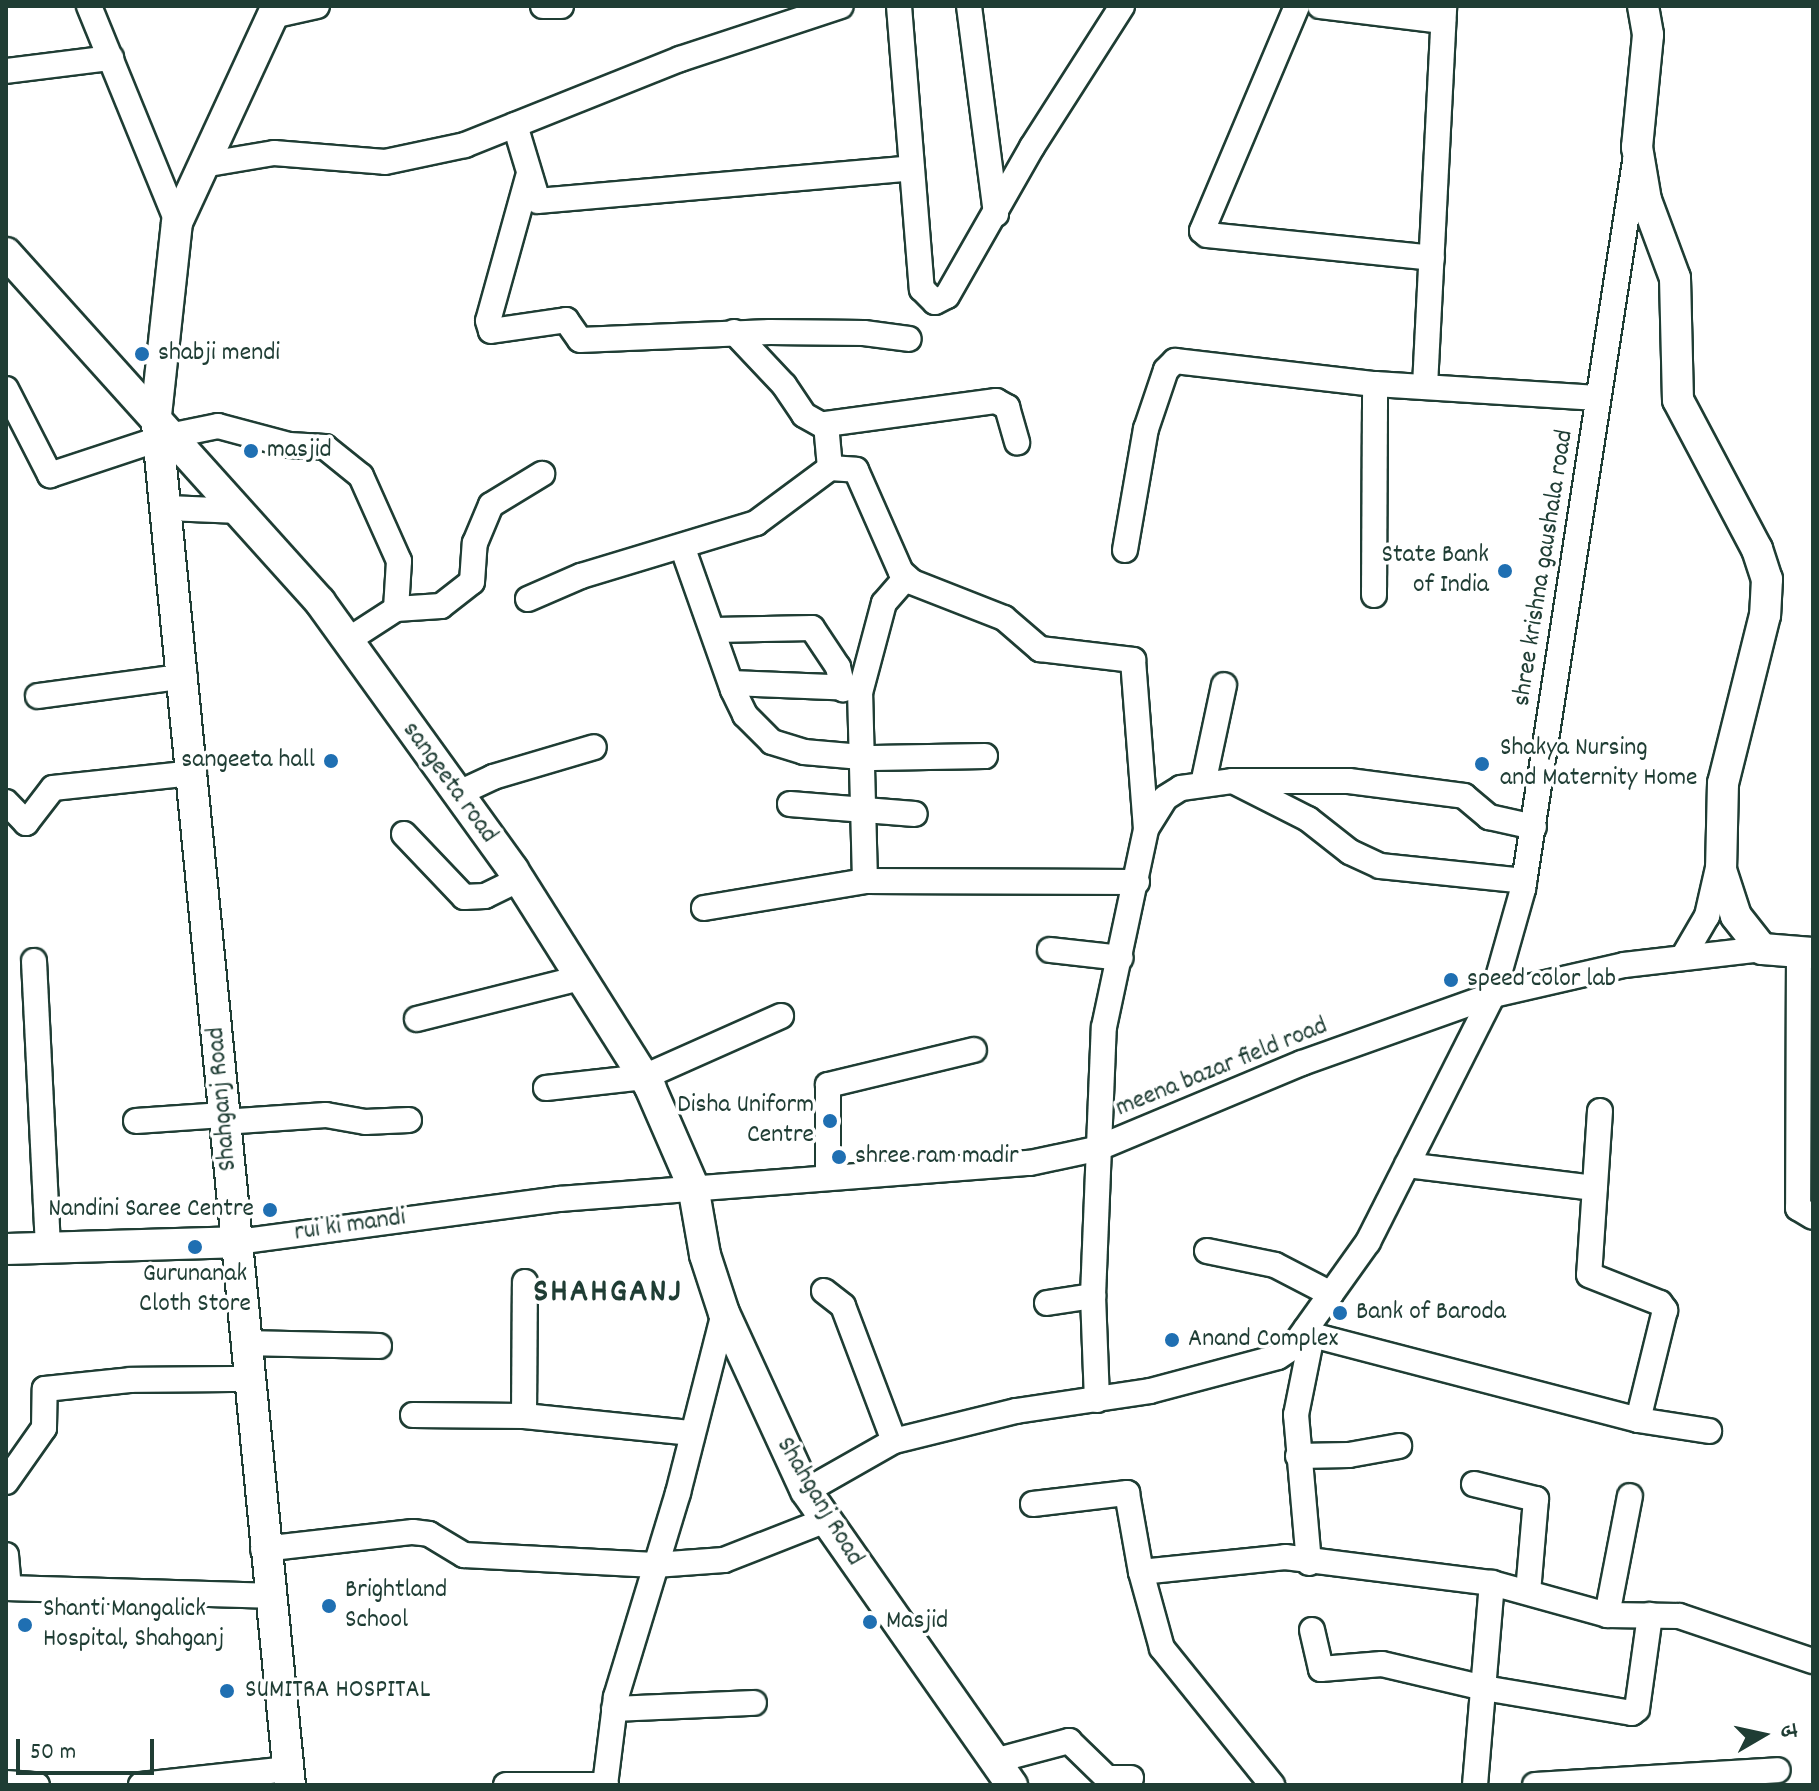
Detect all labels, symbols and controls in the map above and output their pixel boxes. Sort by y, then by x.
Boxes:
place label: shabji mendi [158,338,280,370]
marker: shabji mendi [133,345,151,363]
street label: shree krishna gaushala road [1507,428,1581,708]
place label: masjid [267,435,332,467]
marker: masjid [242,442,260,460]
place label: State Bank of India [1382,540,1489,602]
marker: State Bank of India [1496,562,1514,580]
street label: sangeeta road [394,716,504,850]
place label: Shakya Nursing and Maternity Home [1500,733,1697,794]
place label: sangeeta hall [181,745,315,777]
marker: sangeeta hall [322,752,340,770]
marker: Shakya Nursing and Maternity Home [1471,753,1493,775]
place label: speed color lab [1467,964,1616,996]
marker: speed color lab [1442,971,1460,989]
street label: meena bazar field road [1112,1011,1332,1125]
street label: Shahganj Road [201,1026,245,1172]
place label: Disha Uniform Centre [677,1090,814,1152]
marker: Disha Uniform Centre [821,1112,839,1130]
place label: shree ram madir [855,1141,1019,1173]
marker: shree ram madir [830,1148,848,1166]
place label: Nandini Saree Centre [48,1194,254,1226]
marker: Nandini Saree Centre [261,1201,279,1219]
street label: rui ki mandi [292,1203,408,1249]
marker: Gurunanak Cloth Store [186,1238,204,1256]
place label: Gurunanak Cloth Store [139,1259,251,1320]
district label: SHAHGANJ [533,1274,683,1314]
place label: Bank of Baroda [1356,1297,1506,1329]
marker: Bank of Baroda [1331,1304,1349,1322]
place label: Anand Complex [1188,1324,1338,1356]
marker: Anand Complex [1163,1331,1181,1349]
street label: Shahganj Road [768,1432,870,1572]
place label: Brightland School [345,1575,447,1636]
place label: Shanti Mangalick Hospital, Shahganj [43,1594,224,1656]
marker: Brightland School [320,1597,338,1615]
place label: Masjid [886,1606,948,1638]
marker: Masjid [861,1613,879,1631]
marker: Shanti Mangalick Hospital, Shahganj [14,1614,36,1636]
place label: SUMITRA HOSPITAL [245,1675,430,1707]
marker: SUMITRA HOSPITAL [216,1680,238,1702]
north arrow [1723,1695,1803,1775]
scale bar [20,1723,158,1773]
text: उ [1771,1723,1803,1740]
text: 50 m [30,1736,76,1770]

